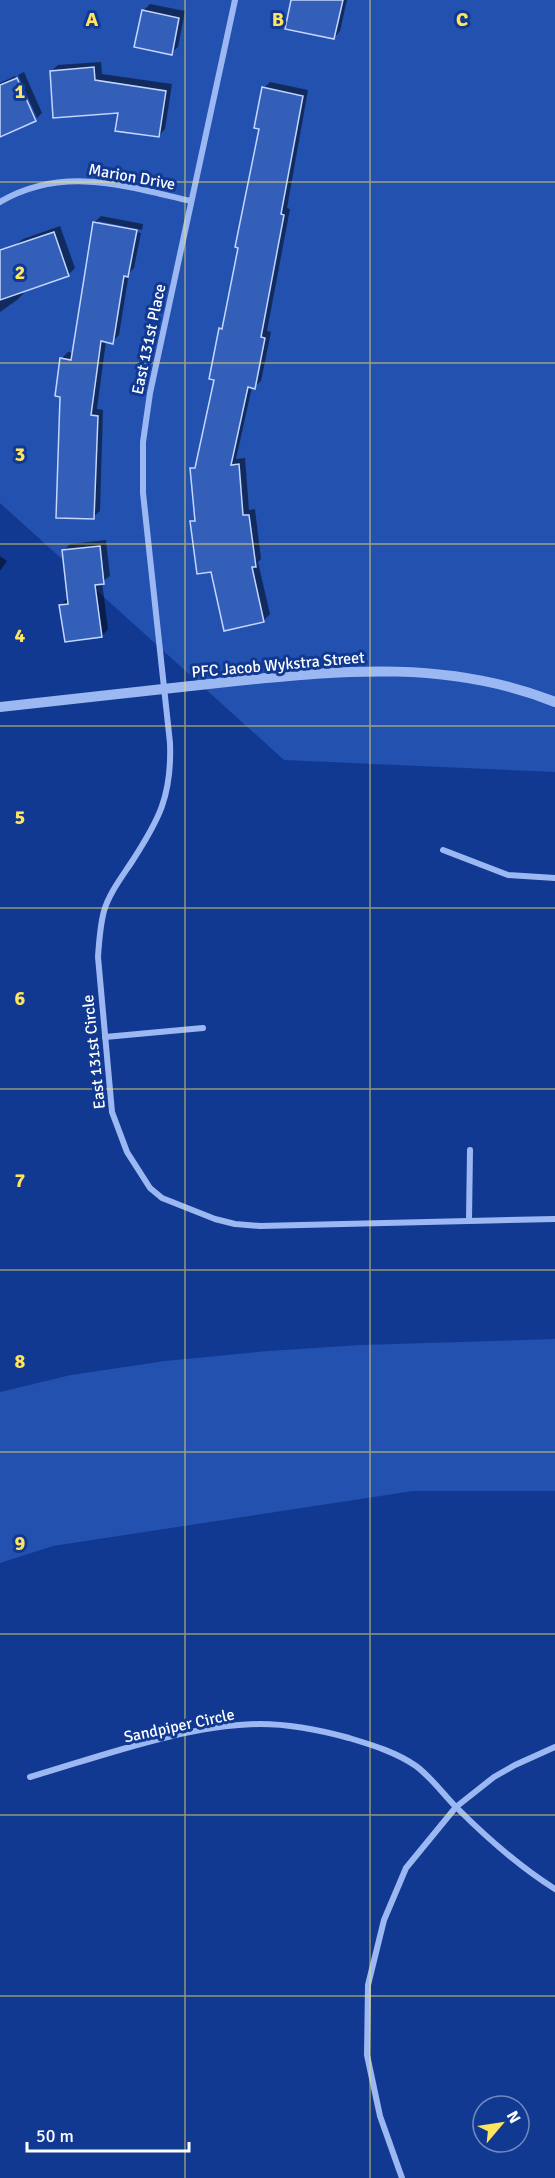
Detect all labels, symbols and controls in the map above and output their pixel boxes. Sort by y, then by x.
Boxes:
text: A [86,7,99,32]
text: B [272,7,284,32]
text: C [456,7,468,32]
text: 1 [15,79,26,104]
street label: Marion Drive [87,160,177,194]
text: 2 [15,260,25,285]
street label: East 131st Place [127,282,170,396]
text: 3 [15,442,25,467]
text: 4 [15,623,26,648]
street label: PFC Jacob Wykstra Street [191,647,366,683]
text: 5 [15,805,25,830]
text: 6 [15,986,26,1011]
street label: East 131st Circle [78,994,110,1110]
text: 7 [15,1168,26,1193]
text: 8 [15,1349,26,1374]
text: 9 [15,1531,26,1556]
street label: Sandpiper Circle [122,1704,236,1747]
north arrow [471,2094,531,2154]
text: N [502,2107,525,2127]
scale bar [27,2115,189,2153]
text: 50 m [36,2125,74,2147]

